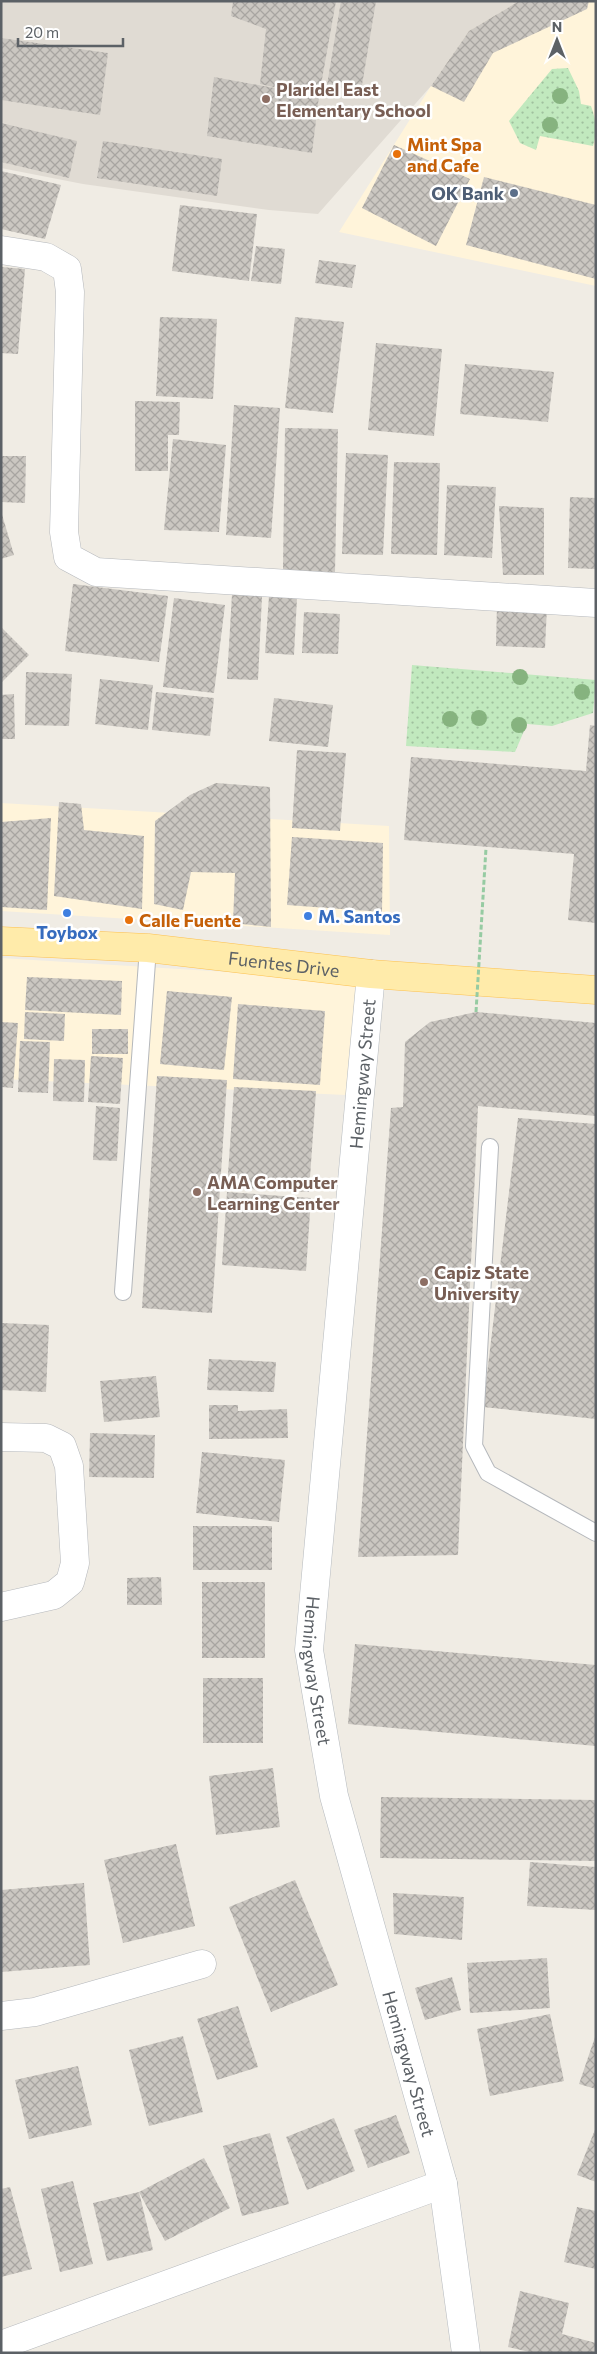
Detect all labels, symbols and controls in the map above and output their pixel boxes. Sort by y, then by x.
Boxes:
scale bar [18,15,122,47]
north arrow [532,15,582,65]
text: N [552,18,562,35]
text: 20 m [25,23,59,41]
place label: Plaridel East Elementary School [276,78,431,121]
marker: Plaridel East Elementary School [260,93,272,105]
place label: Mint Spa and Cafe [407,133,482,176]
marker: Mint Spa and Cafe [391,148,403,160]
place label: OK Bank [431,182,505,204]
marker: OK Bank [508,187,520,199]
place label: M. Santos [318,905,401,927]
marker: Toybox [61,907,73,919]
place label: Calle Fuente [139,909,241,931]
marker: M. Santos [302,910,314,922]
marker: Calle Fuente [123,914,135,926]
place label: Toybox [36,921,98,943]
street label: Fuentes Drive [227,946,341,981]
street label: Hemingway Street [344,998,380,1150]
place label: AMA Computer Learning Center [207,1171,340,1214]
marker: AMA Computer Learning Center [191,1186,203,1198]
place label: Capiz State University [434,1261,529,1304]
marker: Capiz State University [418,1276,430,1288]
street label: Hemingway Street [298,1595,336,1747]
street label: Hemingway Street [378,1988,440,2139]

